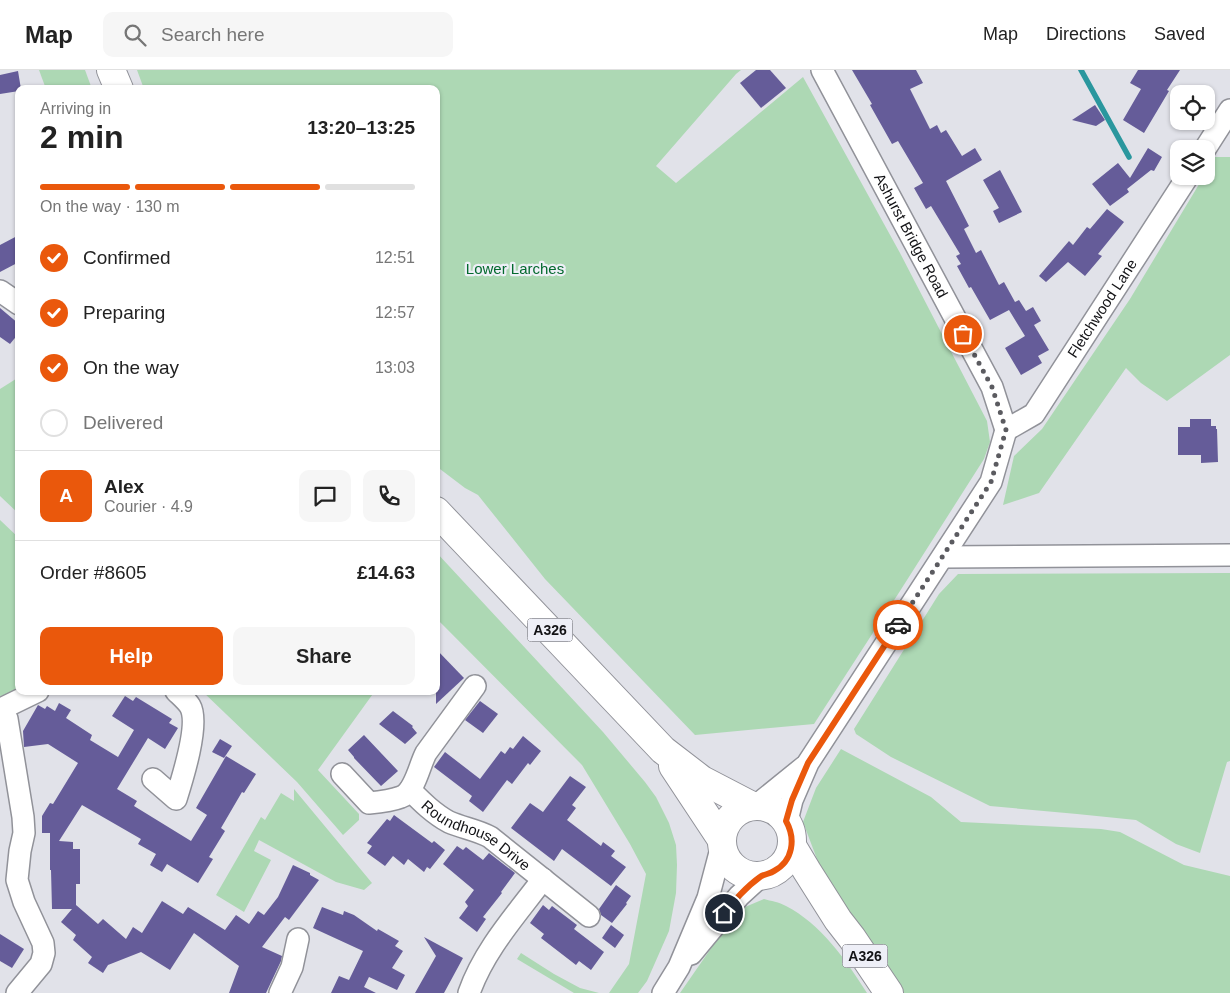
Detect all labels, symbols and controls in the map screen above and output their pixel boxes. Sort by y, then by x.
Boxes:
search box [103,12,453,57]
text: Map [25,21,73,48]
icon: search [121,21,149,49]
text: Search here [161,24,265,45]
text: Map [983,24,1018,44]
text: Directions [1046,24,1126,44]
text: Saved [1154,24,1205,44]
map controls [1170,85,1215,185]
button: locate [1170,85,1215,130]
text: Arriving in [40,100,111,117]
text: 13:20–13:25 [307,117,415,138]
text: 2 min [40,119,124,155]
button: layers [1170,140,1215,185]
street label: Ashurst Bridge Road [871,170,952,300]
text: On the way · 130 m [40,198,180,215]
icon: check [40,244,68,272]
text: Confirmed [83,247,171,268]
text: 12:51 [375,249,415,266]
street label: Fletchwood Lane [1064,256,1140,361]
park label: Lower Larches [466,260,564,277]
icon: check [40,299,68,327]
text: Preparing [83,302,165,323]
text: 12:57 [375,304,415,321]
pin [942,313,984,355]
icon: bag [949,320,977,348]
icon: check [40,354,68,382]
text: On the way [83,357,179,378]
text: 13:03 [375,359,415,376]
text: Delivered [83,412,163,433]
button: chat [299,470,351,522]
button: phone [363,470,415,522]
text: Alex [104,476,144,497]
text: A [59,485,73,506]
text: Courier · 4.9 [104,498,193,515]
text: Order #8605 [40,562,147,583]
text: £14.63 [357,562,415,583]
courier [873,600,923,650]
icon: car [884,611,912,639]
road number: A326 [528,618,572,642]
button: Help [40,627,223,685]
button: Share [233,627,415,685]
street label: Roundhouse Drive [418,796,534,874]
pin [703,892,745,934]
icon: home [710,899,738,927]
road number: A326 [842,944,888,968]

